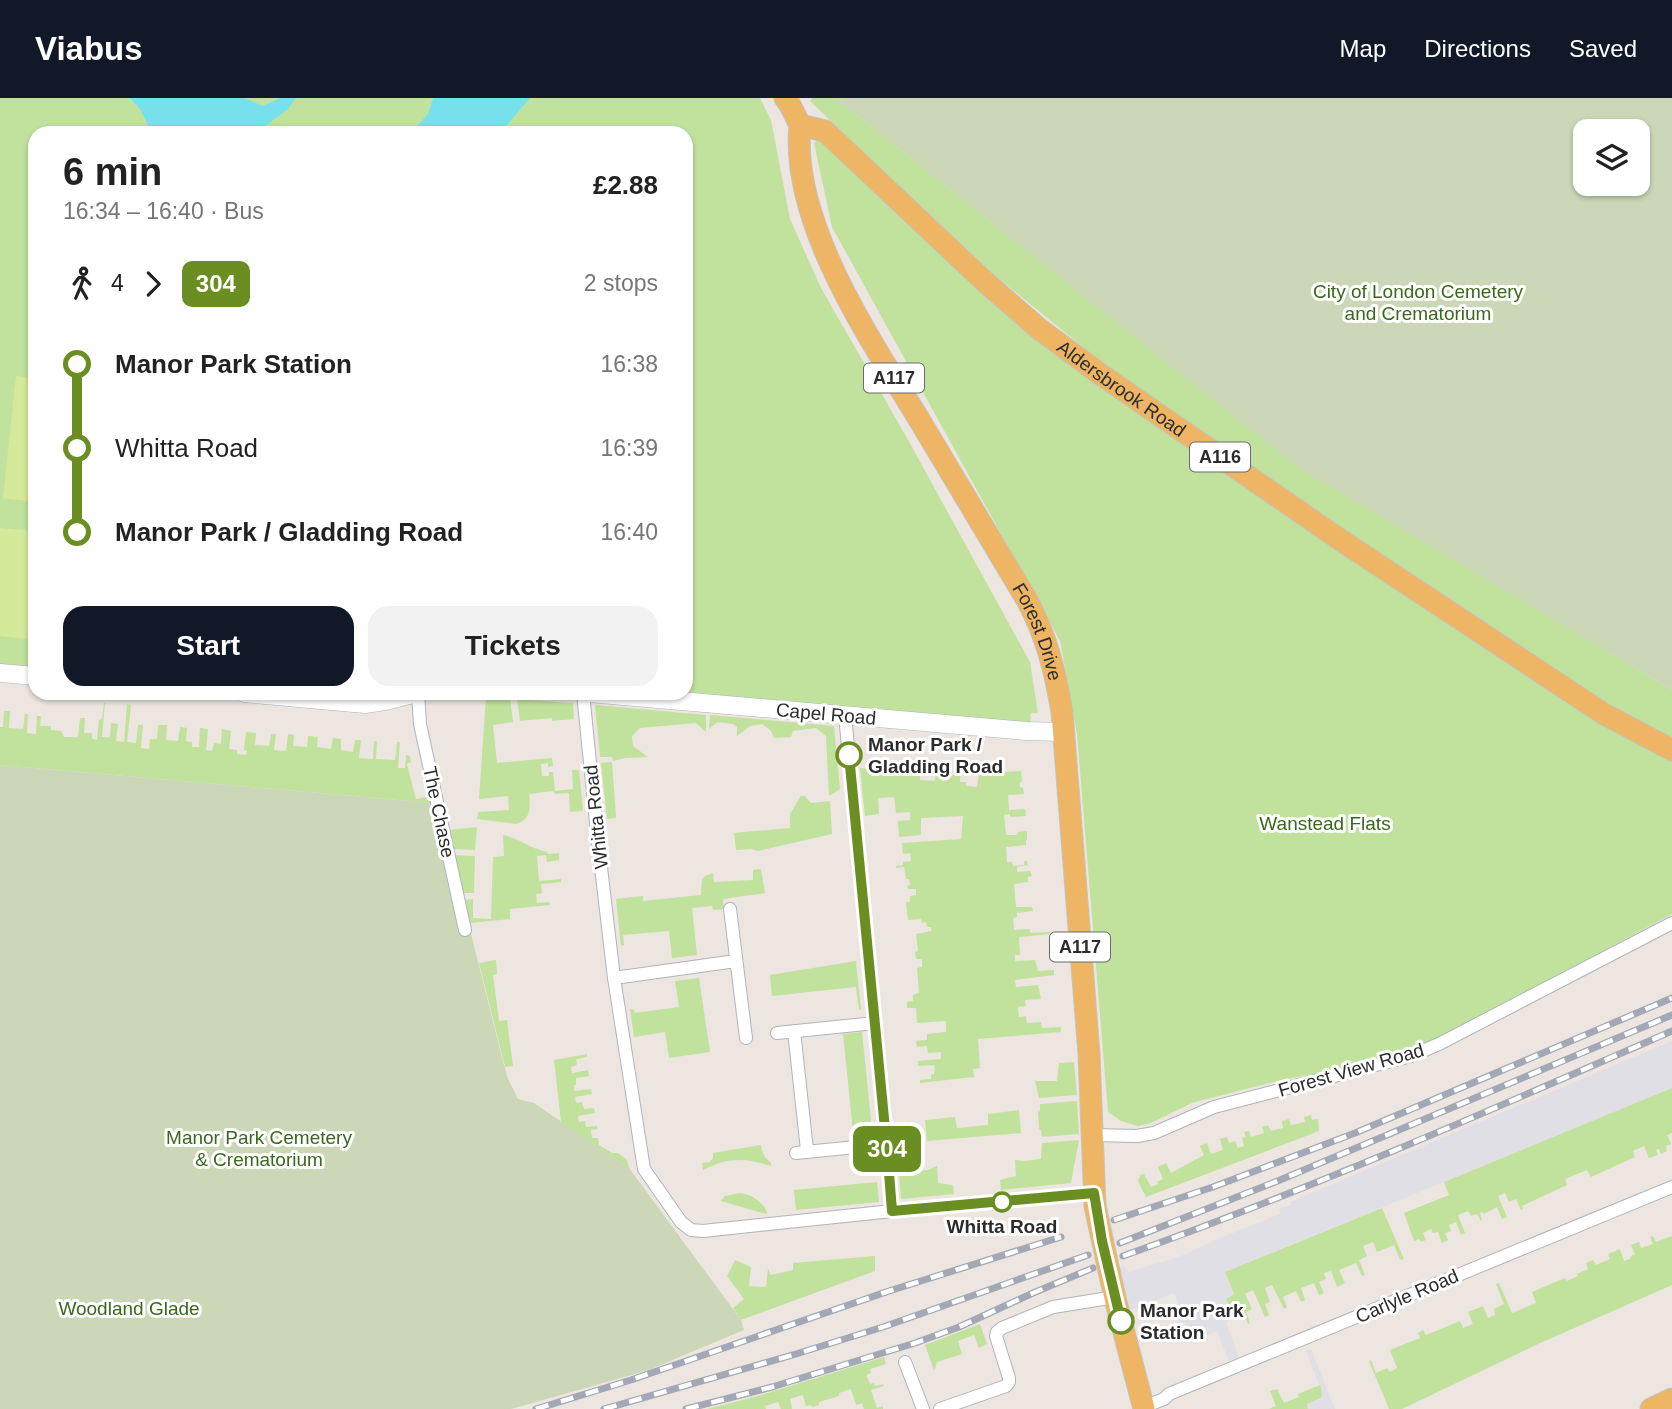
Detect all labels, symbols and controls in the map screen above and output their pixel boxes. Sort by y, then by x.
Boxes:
text: Viabus [35,30,143,67]
text: Map [1340,35,1386,62]
text: Directions [1424,35,1531,62]
text: Saved [1569,35,1637,62]
map controls [1573,119,1650,196]
button: layers [1573,119,1650,196]
text: 6 min [63,151,162,193]
text: £2.88 [593,170,658,200]
text: 16:34 – 16:40 · Bus [63,198,264,224]
icon: walk [63,265,101,303]
icon: forward [134,265,172,303]
text: 4 [111,270,124,296]
text: 304 [196,270,236,297]
text: 2 stops [584,270,658,296]
park label: City of London Cemetery and Crematorium [1313,281,1524,324]
street label: Aldersbrook Road [1053,336,1190,441]
text: Manor Park Station [115,349,352,379]
text: 16:38 [600,351,658,377]
road number: A117 [864,364,924,392]
text: Whitta Road [115,433,258,463]
text: 16:39 [600,435,658,461]
road number: A116 [1190,442,1250,472]
text: Manor Park / Gladding Road [115,517,463,547]
text: 16:40 [600,519,658,545]
street label: Forest Drive [1009,579,1066,682]
button: Start [63,606,354,686]
button: Tickets [368,606,658,686]
street label: Capel Road [775,699,877,729]
place label: Manor Park / Gladding Road [868,734,1003,777]
marker: Manor Park / Gladding Road [836,742,862,768]
street label: The Chase [419,764,459,860]
street label: Whitta Road [580,764,612,870]
park label: Wanstead Flats [1259,813,1391,834]
road number: A117 [1050,932,1110,962]
street label: Forest View Road [1276,1039,1426,1101]
line badge: 304 [847,1126,927,1172]
park label: Manor Park Cemetery & Crematorium [166,1127,352,1170]
text: 304 [867,1135,907,1162]
marker: Whitta Road [992,1192,1012,1212]
place label: Whitta Road [947,1216,1057,1237]
street label: Carlyle Road [1352,1265,1462,1327]
park label: Woodland Glade [58,1298,200,1319]
place label: Manor Park Station [1140,1300,1244,1343]
marker: Manor Park Station [1108,1308,1134,1334]

